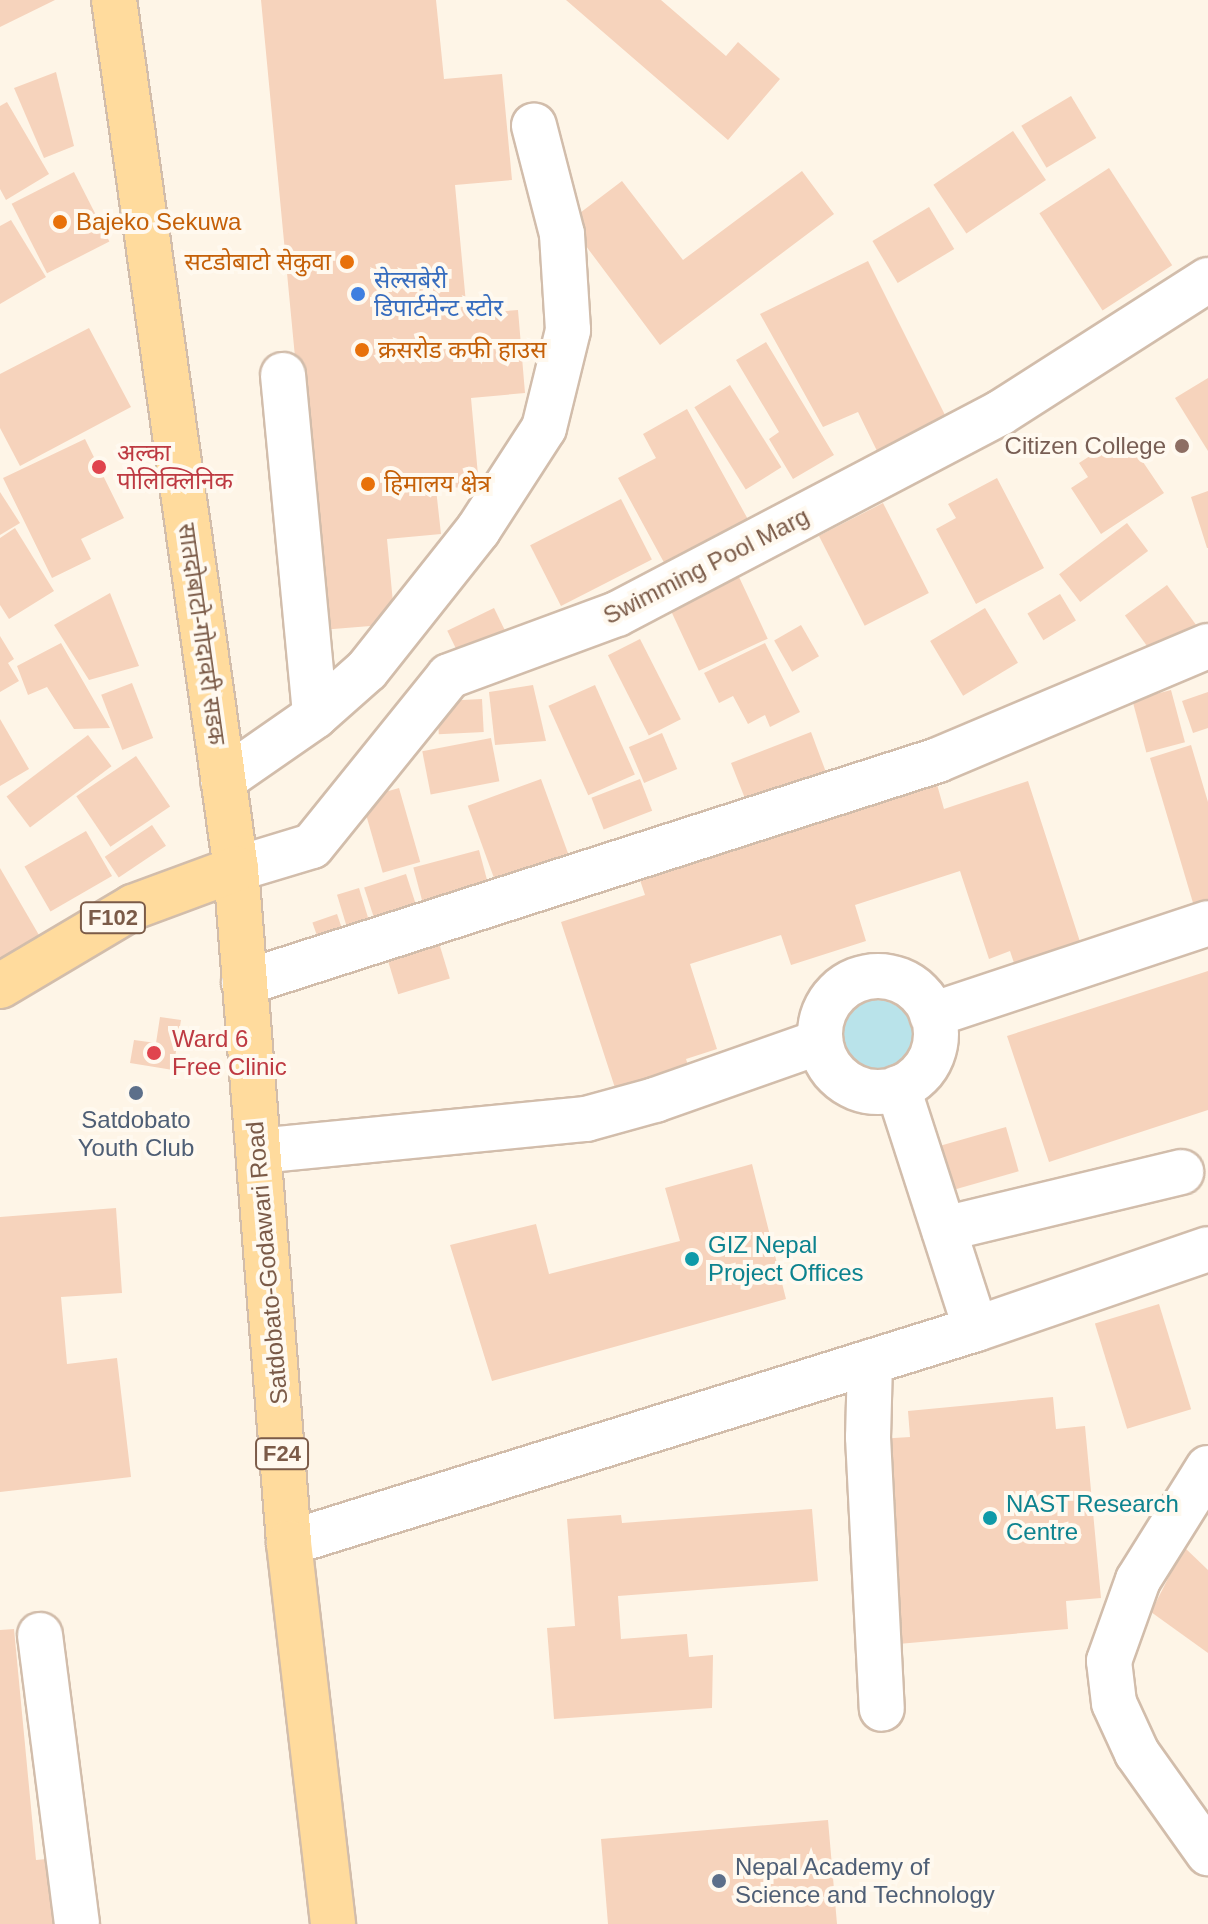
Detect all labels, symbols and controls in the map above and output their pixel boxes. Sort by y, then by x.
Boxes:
place label: Bajeko Sekuwa [76,208,241,236]
marker: Bajeko Sekuwa [51,213,69,231]
place label: सटडोबाटो सेकुवा [185,248,331,276]
marker: सटडोबाटो सेकुवा [338,253,356,271]
place label: सेल्सबेरी डिपार्टमेन्ट स्टोर [374,266,503,322]
marker: सेल्सबेरी डिपार्टमेन्ट स्टोर [349,285,367,303]
place label: क्रसरोड कफी हाउस [378,336,546,364]
marker: क्रसरोड कफी हाउस [353,341,371,359]
place label: Citizen College [1005,432,1166,460]
marker: Citizen College [1173,437,1191,455]
place label: अल्का पोलिक्लिनिक [117,439,233,495]
marker: अल्का पोलिक्लिनिक [88,456,110,478]
place label: हिमालय क्षेत्र [384,470,491,498]
marker: हिमालय क्षेत्र [359,475,377,493]
street label: Swimming Pool Marg [598,502,814,630]
street label: सातदोबाटो-गोदावरी सडक [172,521,232,747]
road number: F102 [79,900,147,936]
place label: Ward 6 Free Clinic [172,1025,287,1081]
marker: Ward 6 Free Clinic [143,1042,165,1064]
marker: Satdobato Youth Club [127,1084,145,1102]
place label: Satdobato Youth Club [78,1106,194,1162]
street label: Satdobato-Godawari Road [240,1120,294,1406]
place label: GIZ Nepal Project Offices [708,1231,864,1287]
marker: GIZ Nepal Project Offices [683,1250,701,1268]
road number: F24 [254,1436,310,1472]
place label: NAST Research Centre [1006,1490,1179,1546]
marker: NAST Research Centre [981,1509,999,1527]
place label: Nepal Academy of Science and Technology [735,1853,995,1909]
marker: Nepal Academy of Science and Technology [710,1872,728,1890]

